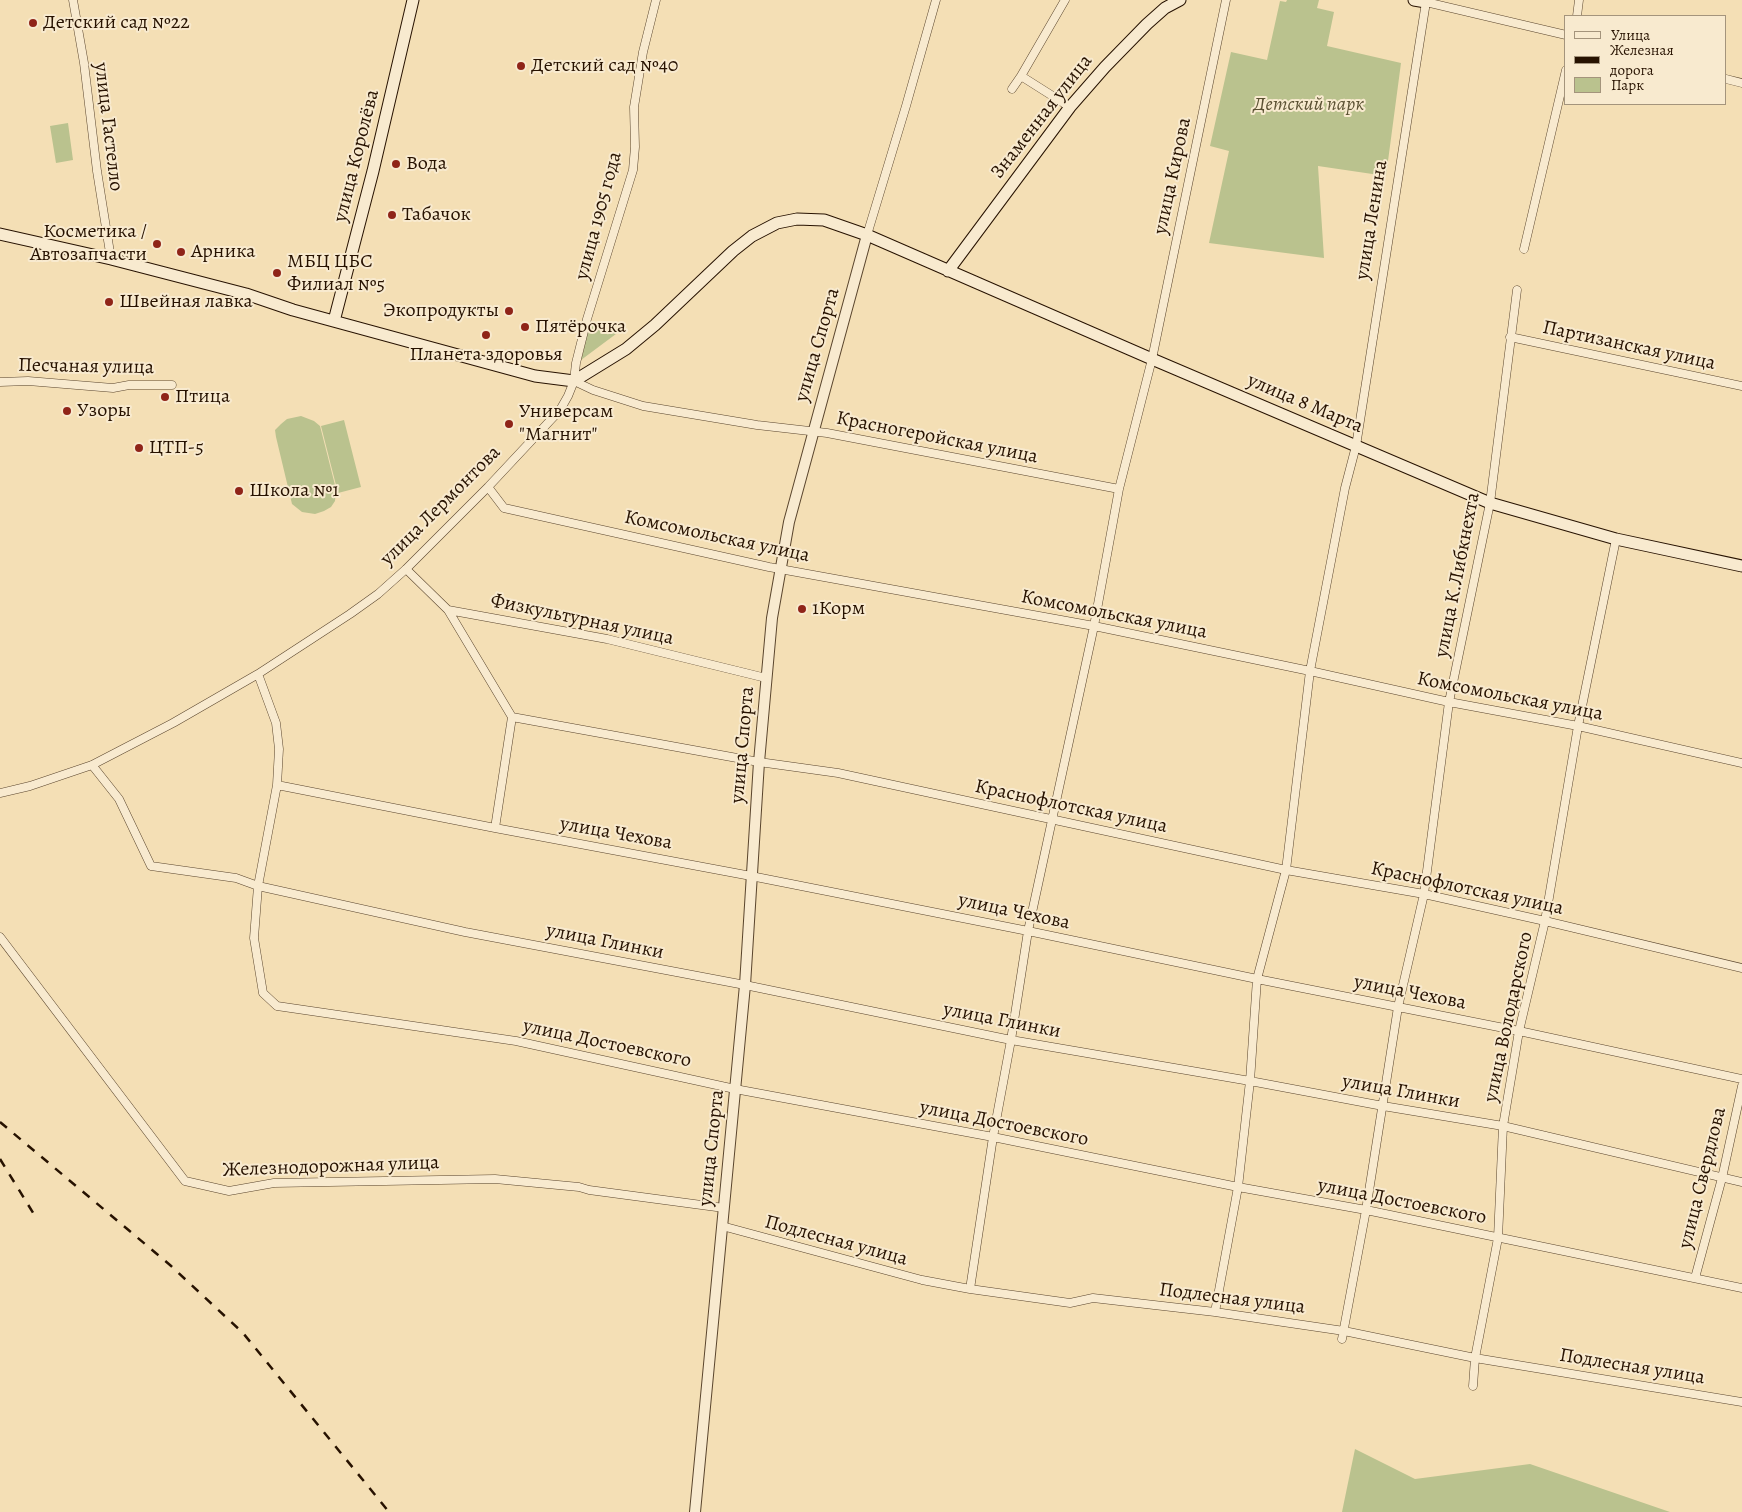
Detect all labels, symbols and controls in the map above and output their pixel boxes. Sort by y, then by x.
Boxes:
place label: Детский сад №22 [43,11,190,35]
legend [1564,15,1727,105]
marker: Детский сад №22 [27,17,39,29]
text: Улица [1611,25,1650,45]
text: Железная дорога [1610,40,1674,80]
street label: Знаменная улица [986,50,1098,184]
place label: Детский сад №40 [531,54,678,78]
marker: Детский сад №40 [515,60,527,72]
street label: улица Гастелло [88,61,128,193]
text: Парк [1611,75,1644,95]
street label: улица Королёва [329,87,385,225]
park label: Детский парк [1254,93,1364,117]
street label: улица Кирова [1149,115,1197,237]
street label: улица 1905 года [570,149,628,283]
place label: Вода [406,152,447,176]
marker: Вода [390,158,402,170]
street label: улица Ленина [1351,158,1393,282]
place label: Табачок [402,203,471,227]
marker: Табачок [386,209,398,221]
place label: Косметика / Автозапчасти [30,220,147,267]
marker: Косметика / Автозапчасти [151,238,163,250]
place label: Арника [191,240,255,264]
marker: Арника [175,246,187,258]
place label: МБЦ ЦБС Филиал №5 [287,250,385,297]
marker: МБЦ ЦБС Филиал №5 [271,267,283,279]
street label: улица Спорта [790,285,846,405]
place label: Швейная лавка [119,290,253,314]
marker: Швейная лавка [103,296,115,308]
place label: Экопродукты [383,299,499,323]
marker: Экопродукты [503,305,515,317]
place label: Пятёрочка [535,315,626,339]
street label: Партизанская улица [1540,316,1718,376]
marker: Пятёрочка [519,321,531,333]
marker: Планета здоровья [480,329,492,341]
place label: Планета здоровья [409,343,563,367]
street label: Песчаная улица [18,354,154,380]
street label: улица 8 Марта [1244,369,1366,439]
place label: Птица [175,385,230,409]
marker: Птица [159,391,171,403]
place label: Узоры [77,399,131,423]
place label: Универсам "Магнит" [519,400,613,447]
marker: Узоры [61,405,73,417]
street label: Красногеройская улица [834,407,1040,469]
marker: Универсам "Магнит" [503,418,515,430]
place label: ЦТП-5 [149,436,204,460]
street label: улица Лермонтова [376,441,506,571]
marker: ЦТП-5 [133,442,145,454]
place label: Школа №1 [249,479,339,503]
marker: Школа №1 [233,485,245,497]
street label: улица К.Либкнехта [1430,490,1486,660]
street label: Комсомольская улица [622,506,812,568]
street label: Комсомольская улица [1019,585,1209,645]
street label: Физкультурная улица [488,589,676,651]
place label: 1Корм [812,597,865,621]
marker: 1Корм [796,603,808,615]
street label: Комсомольская улица [1415,667,1605,727]
street label: улица Спорта [726,686,760,804]
street label: Краснофлотская улица [973,775,1169,839]
street label: улица Чехова [558,812,674,856]
street label: Краснофлотская улица [1369,857,1565,921]
street label: улица Чехова [956,888,1072,936]
street label: улица Глинки [544,919,666,965]
street label: улица Володарского [1479,930,1539,1104]
street label: улица Чехова [1352,970,1468,1016]
street label: улица Глинки [941,998,1063,1044]
street label: улица Достоевского [521,1014,693,1074]
street label: улица Глинки [1340,1070,1462,1114]
street label: улица Спорта [694,1088,730,1208]
street label: улица Достоевского [918,1096,1090,1152]
street label: улица Свердлова [1674,1105,1732,1251]
street label: Железнодорожная улица [222,1151,440,1183]
street label: улица Достоевского [1316,1174,1488,1230]
street label: Подлесная улица [762,1210,910,1272]
street label: Подлесная улица [1158,1278,1306,1320]
street label: Подлесная улица [1558,1344,1706,1390]

